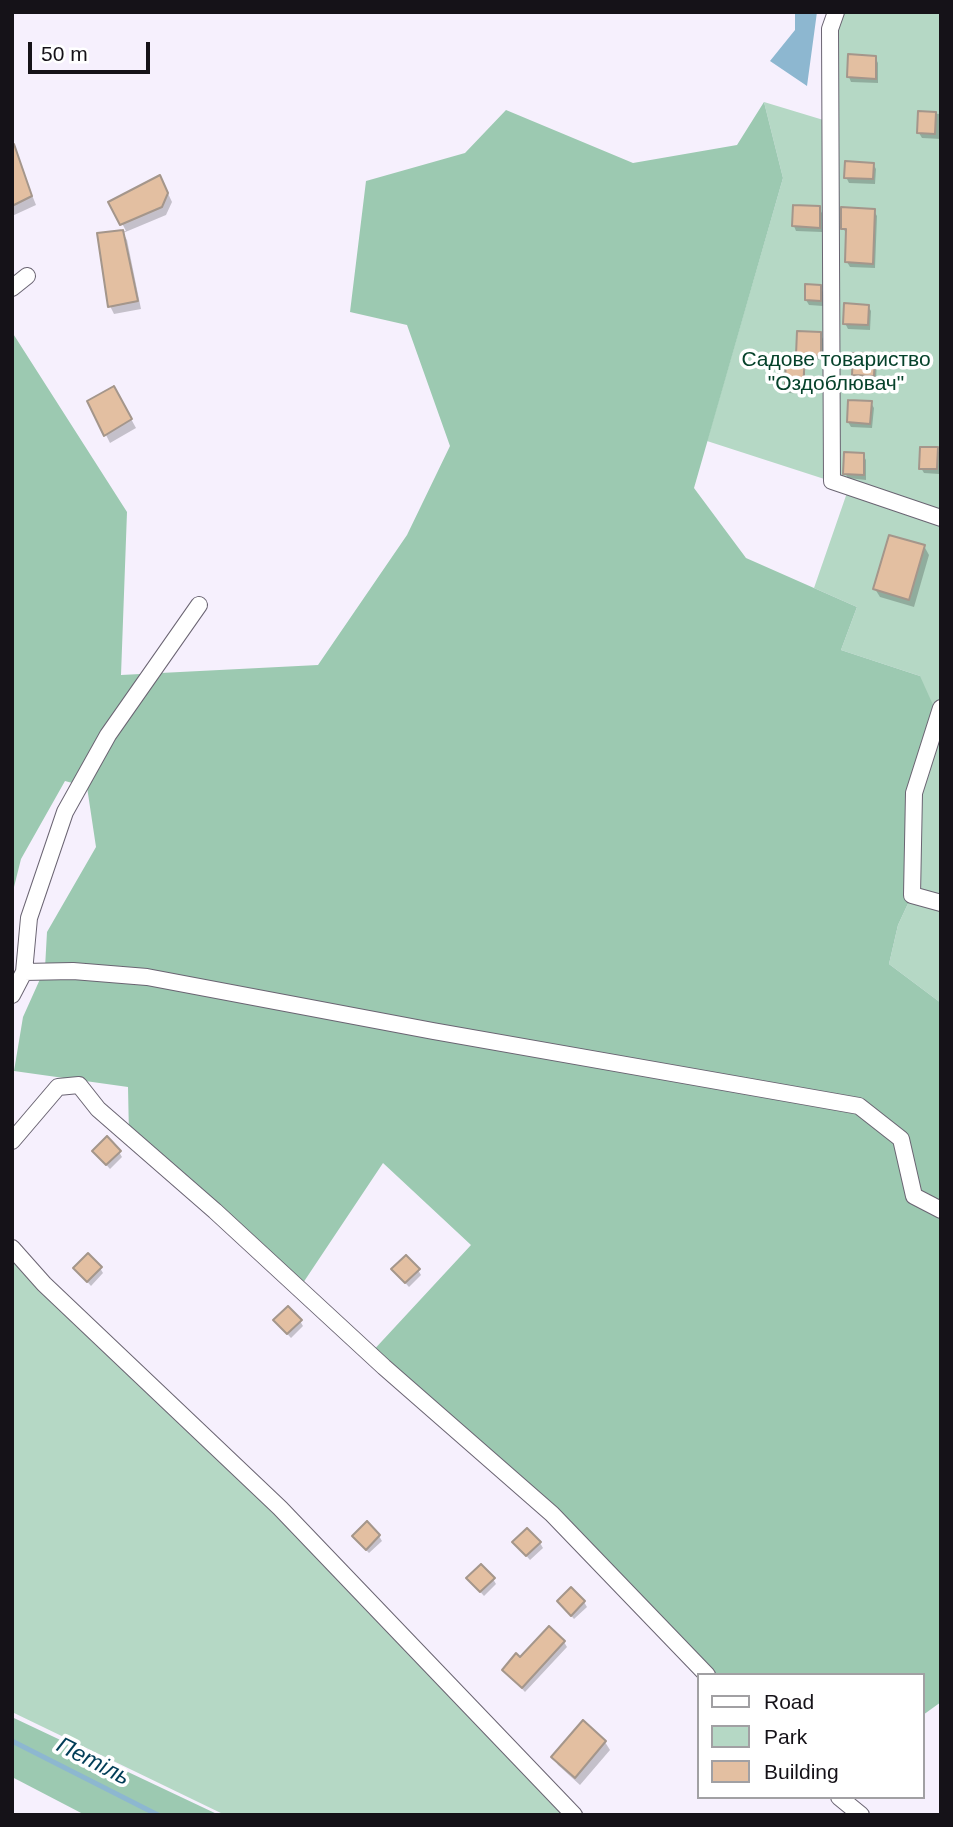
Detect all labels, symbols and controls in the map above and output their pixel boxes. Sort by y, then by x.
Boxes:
scale bar [32,28,154,72]
text: 50 m [41,42,88,65]
park label: Садове товариство "Оздоблювач" [741,347,931,397]
legend [698,1673,925,1799]
text: Road [764,1690,814,1713]
text: Park [764,1725,807,1748]
water label: Петіль [52,1732,134,1792]
text: Building [764,1760,839,1783]

